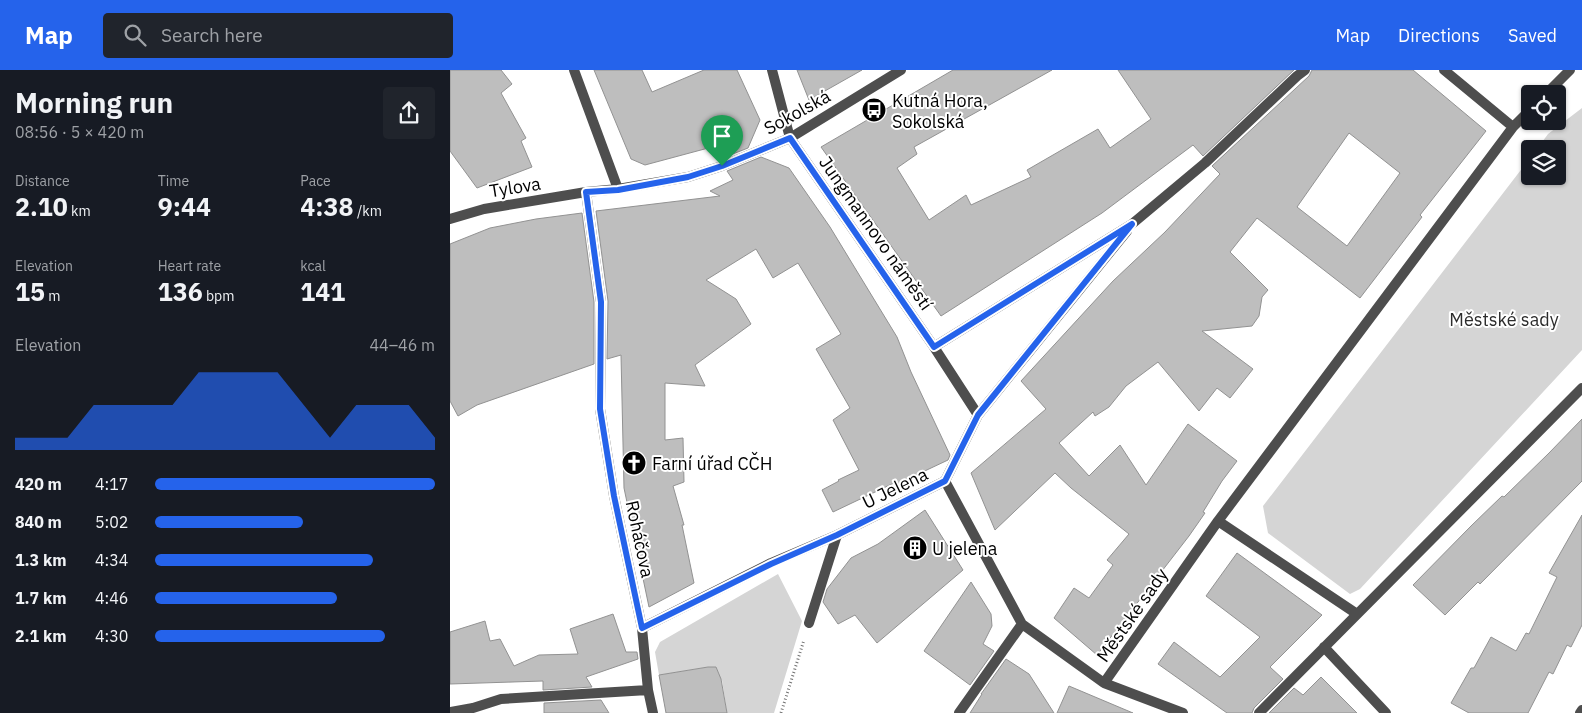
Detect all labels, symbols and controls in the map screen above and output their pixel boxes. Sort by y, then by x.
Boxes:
search box [103,13,453,58]
text: Map [25,19,73,51]
icon: search [121,21,149,49]
text: Search here [161,23,263,47]
text: Map [1335,24,1370,47]
text: Directions [1398,24,1480,47]
text: Saved [1508,24,1557,47]
text: Morning run [15,84,173,121]
street label: Sokolská [760,84,835,140]
map controls [1521,85,1566,185]
button: locate [1521,85,1566,130]
button: share [383,87,435,139]
place label: Kutná Hora, Sokolská [892,89,988,133]
bus stop icon: Kutná Hora, Sokolská [861,97,887,123]
pin [701,115,743,166]
text: 08:56 · 5 × 420 m [15,122,144,142]
icon: arrive [708,122,736,150]
button: layers [1521,140,1566,185]
street label: Jungmannovo náměstí [814,152,938,315]
text: Distance [15,172,70,190]
text: Time [158,172,189,190]
text: Pace [300,172,331,190]
street label: Tylova [488,172,543,202]
text: 2.10 [15,190,68,223]
text: 9:44 [158,190,211,223]
text: 4:38 [300,190,354,223]
text: km [68,202,91,220]
text: /km [354,202,382,220]
text: Elevation [15,257,73,275]
text: Heart rate [158,257,221,275]
text: kcal [300,257,326,275]
text: 15 [15,275,45,308]
text: 136 [158,275,203,308]
text: 141 [300,275,345,308]
text: m [45,287,61,305]
text: bpm [203,287,234,305]
park label: Městské sady [1449,308,1559,331]
text: Elevation [15,335,81,355]
text: 44–46 m [369,335,435,355]
church icon: Farní úřad CČH [621,450,647,476]
place label: Farní úřad CČH [652,451,772,475]
street label: U Jelena [858,462,932,514]
text: 420 m [15,474,62,494]
text: 4:17 [95,474,128,494]
street label: Roháčova [621,498,659,580]
text: 840 m [15,512,62,532]
text: 5:02 [95,512,128,532]
building icon: U jelena [902,535,928,561]
place label: U jelena [932,537,998,560]
text: 1.3 km [15,550,66,570]
text: 4:34 [95,550,128,570]
street label: Městské sady [1091,564,1173,666]
text: 1.7 km [15,588,66,608]
text: 4:46 [95,588,128,608]
text: 2.1 km [15,626,66,646]
text: 4:30 [95,626,128,646]

